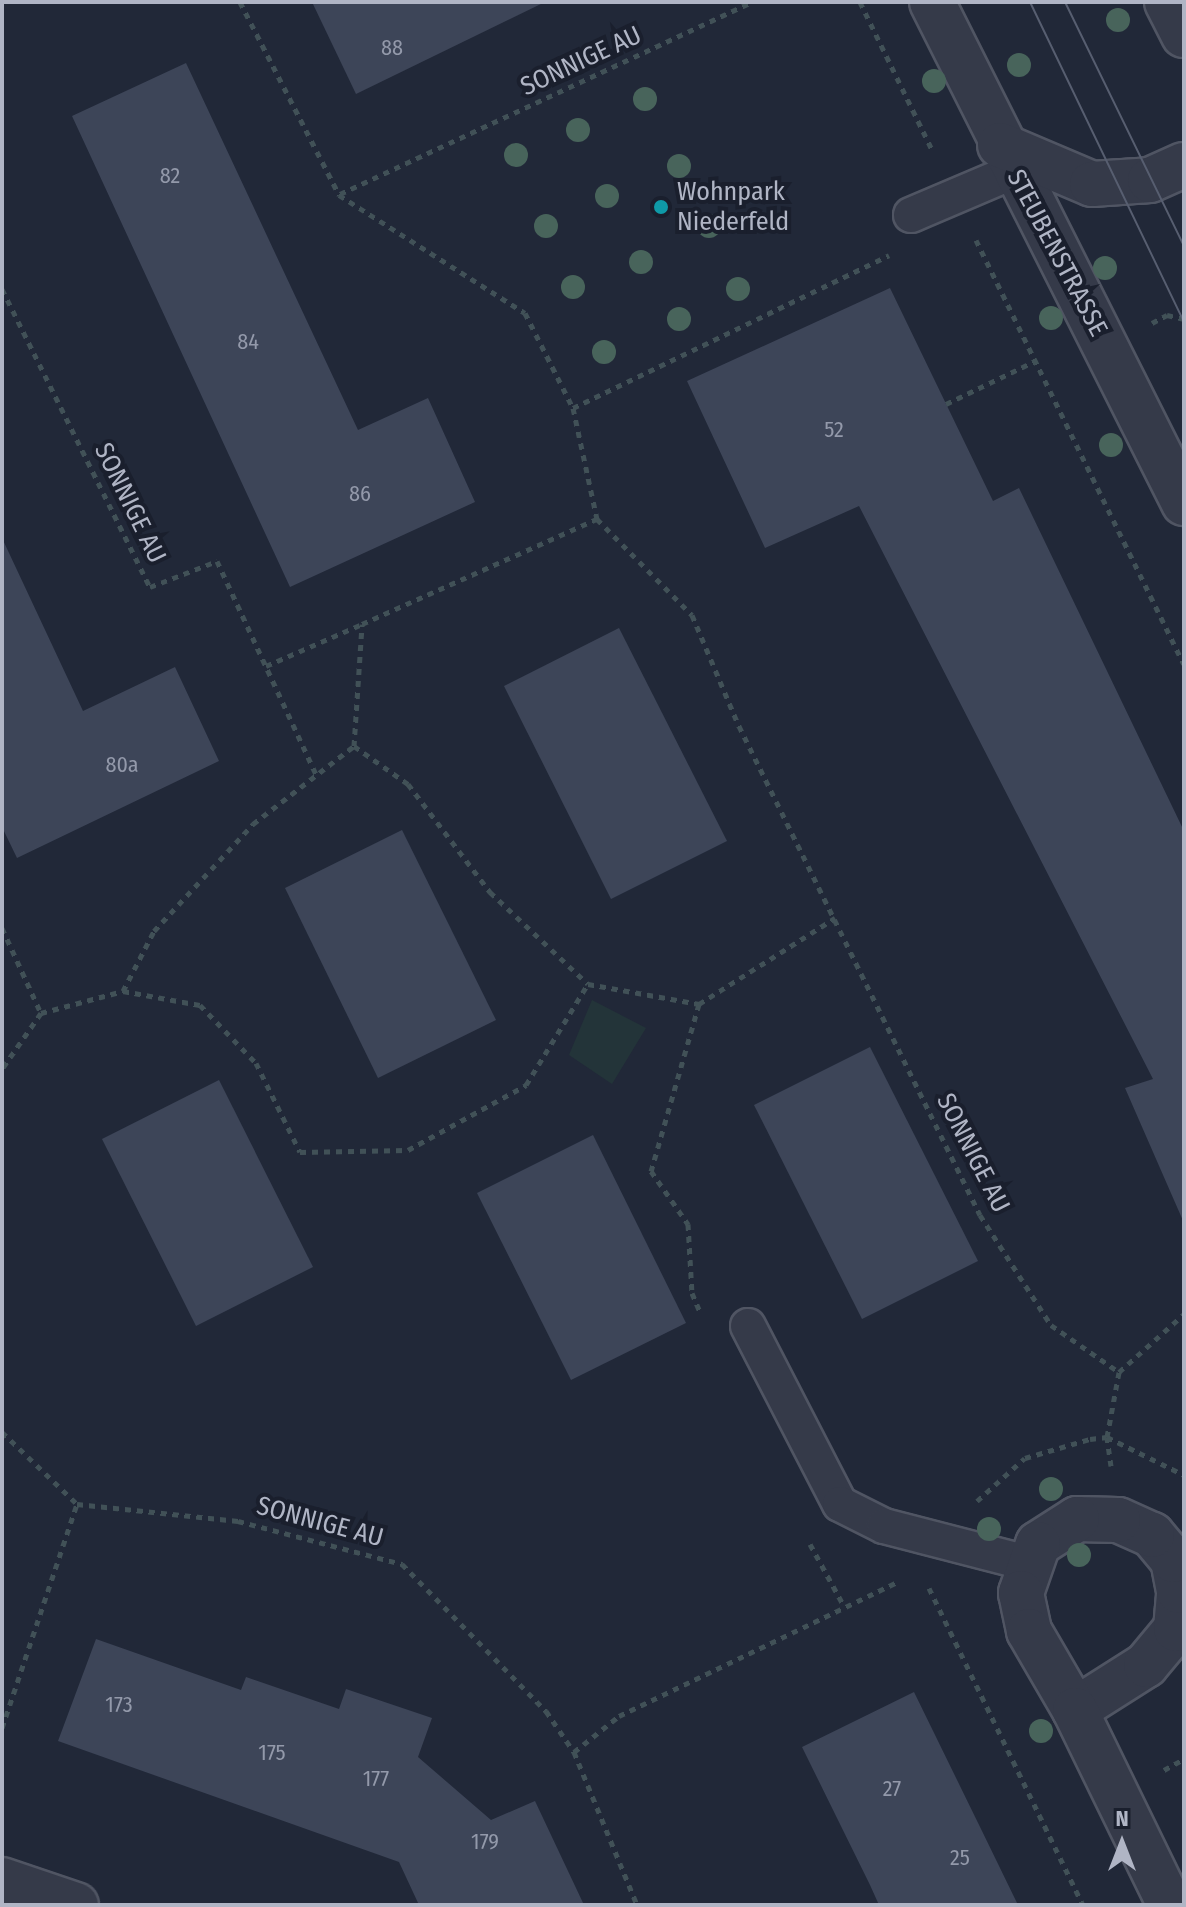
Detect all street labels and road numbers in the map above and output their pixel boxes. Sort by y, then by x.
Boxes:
street label: SONNIGE AU [516,19,646,103]
street label: STEUBENSTRASSE [1000,164,1114,342]
street label: SONNIGE AU [88,438,172,568]
street label: SONNIGE AU [930,1088,1016,1218]
street label: SONNIGE AU [253,1490,387,1554]

